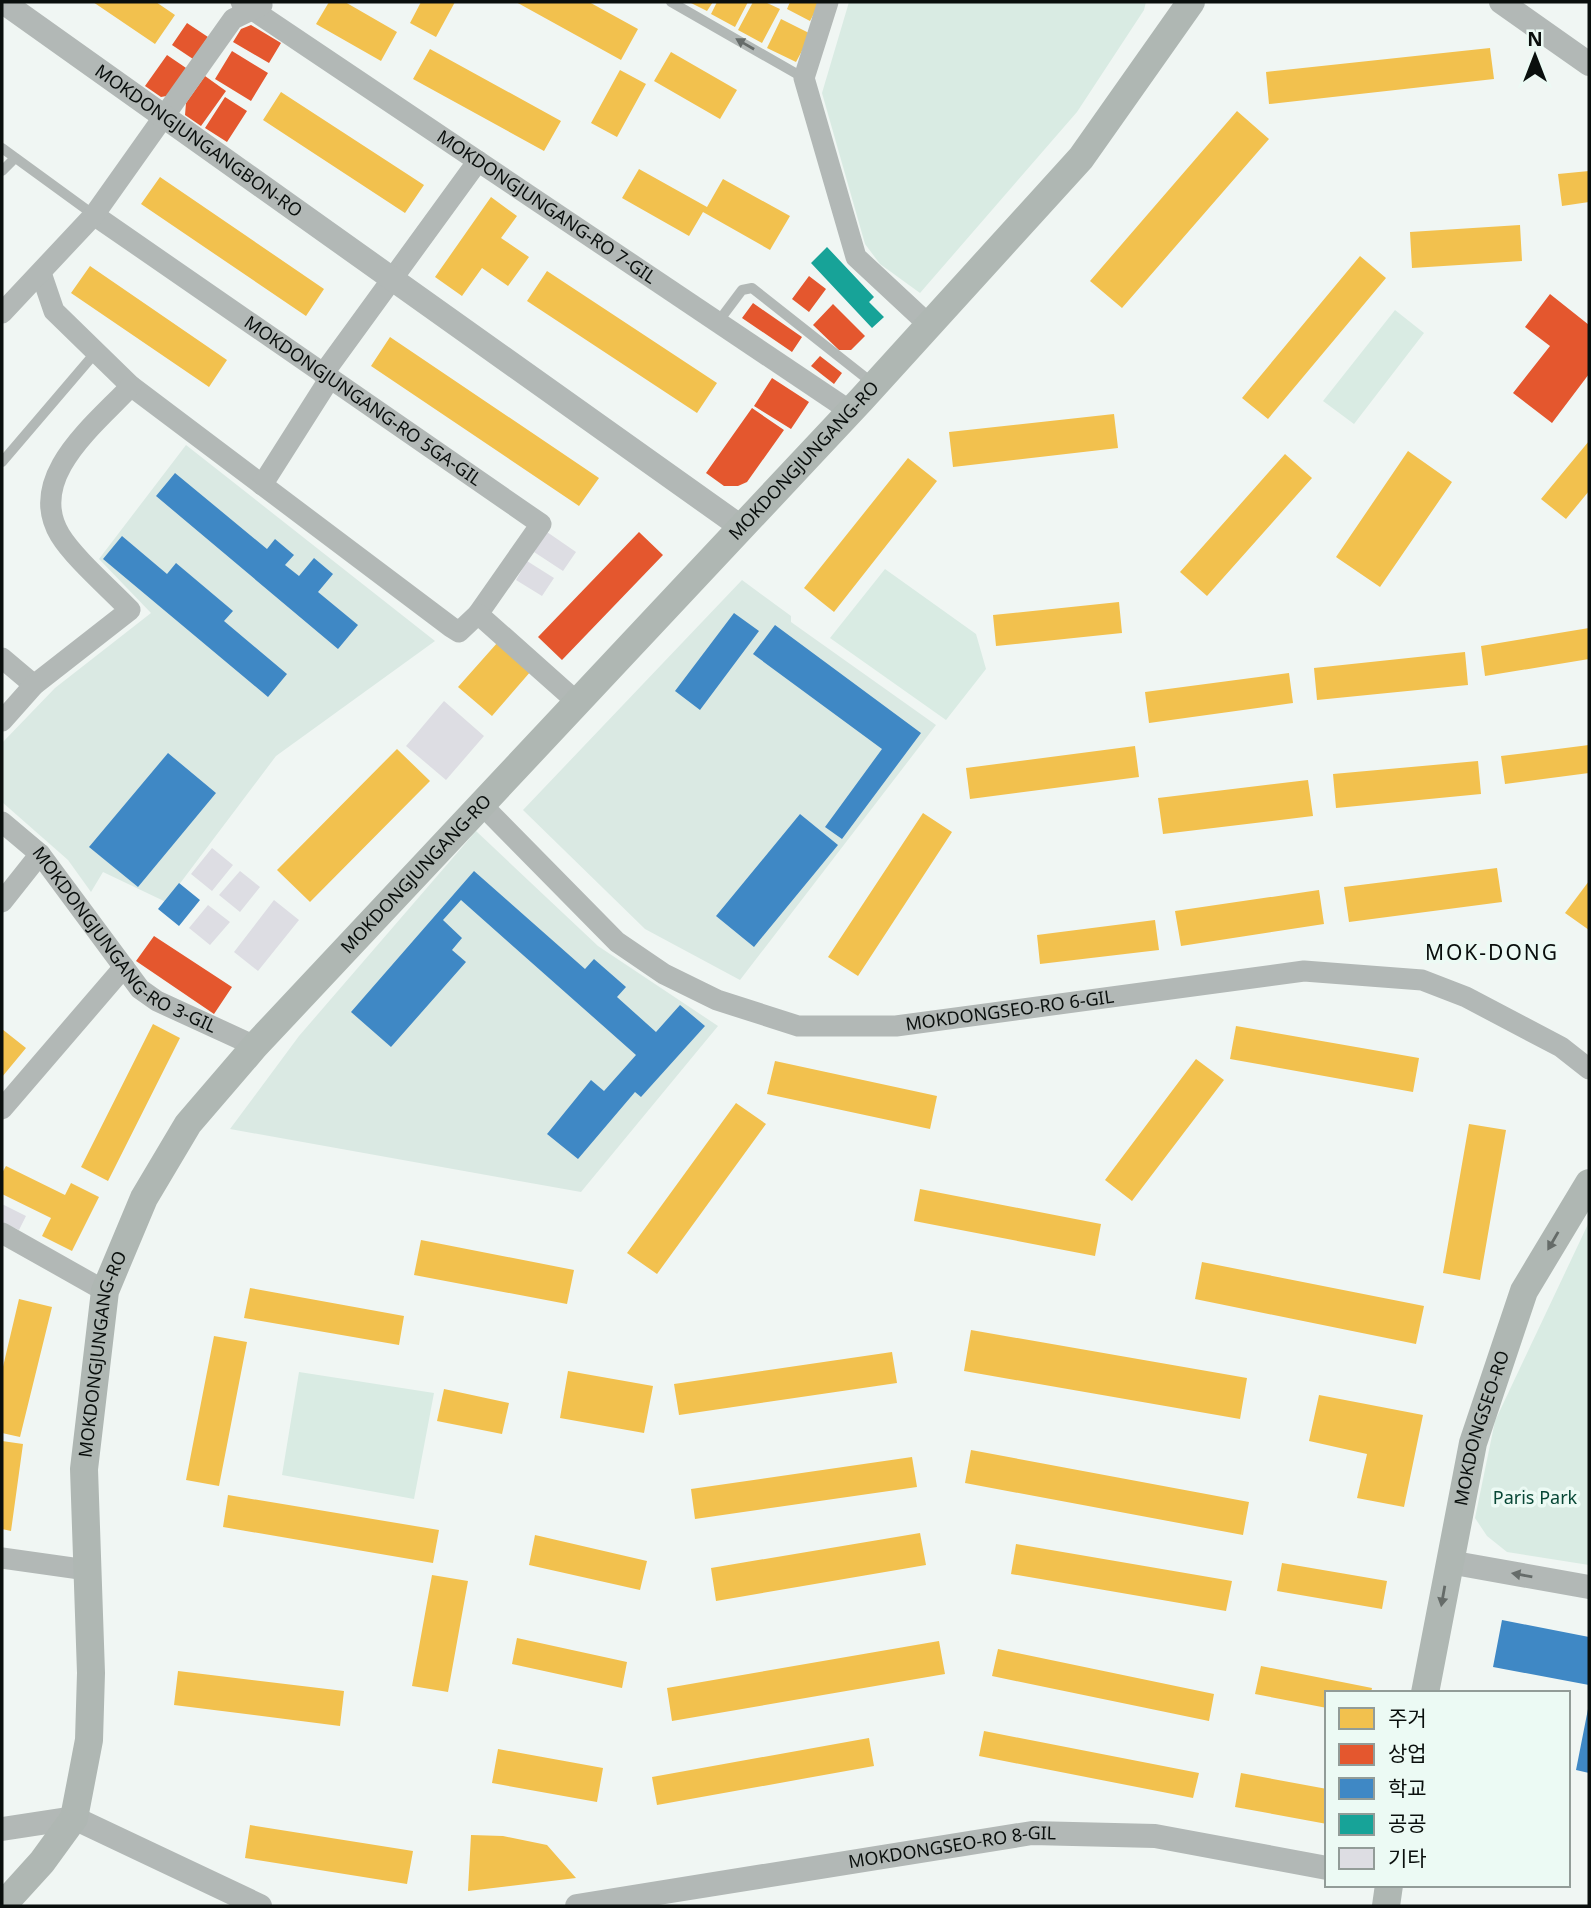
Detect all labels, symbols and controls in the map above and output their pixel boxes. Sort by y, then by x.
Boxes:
north arrow [1500,21,1570,91]
text: N [1527,26,1543,52]
one-way arrow [735,38,754,50]
street label: MOKDONGJUNGANGBON-RO [91,58,308,222]
street label: MOKDONGJUNGANG-RO 7-GIL [433,124,661,289]
street label: MOKDONGJUNGANG-RO 5GA-GIL [240,310,487,491]
street label: MOKDONGJUNGANG-RO [723,375,884,545]
street label: MOKDONGJUNGANG-RO [335,789,496,958]
street label: MOKDONGJUNGANG-RO 3-GIL [27,841,221,1038]
district label: MOK-DONG [1425,938,1559,966]
street label: MOKDONGSEO-RO 6-GIL [904,984,1115,1036]
one-way arrow [1547,1231,1559,1250]
street label: MOKDONGJUNGANG-RO [72,1247,131,1459]
street label: MOKDONGSEO-RO [1448,1347,1514,1508]
park label: Paris Park [1493,1485,1578,1509]
one-way arrow [1511,1569,1533,1580]
one-way arrow [1437,1585,1448,1607]
legend [1325,1691,1570,1887]
text: 주거 [1388,1704,1427,1732]
text: 상업 [1388,1739,1427,1767]
text: 학교 [1388,1774,1427,1802]
text: 공공 [1388,1809,1427,1837]
street label: MOKDONGSEO-RO 8-GIL [846,1820,1056,1873]
text: 기타 [1388,1844,1427,1872]

